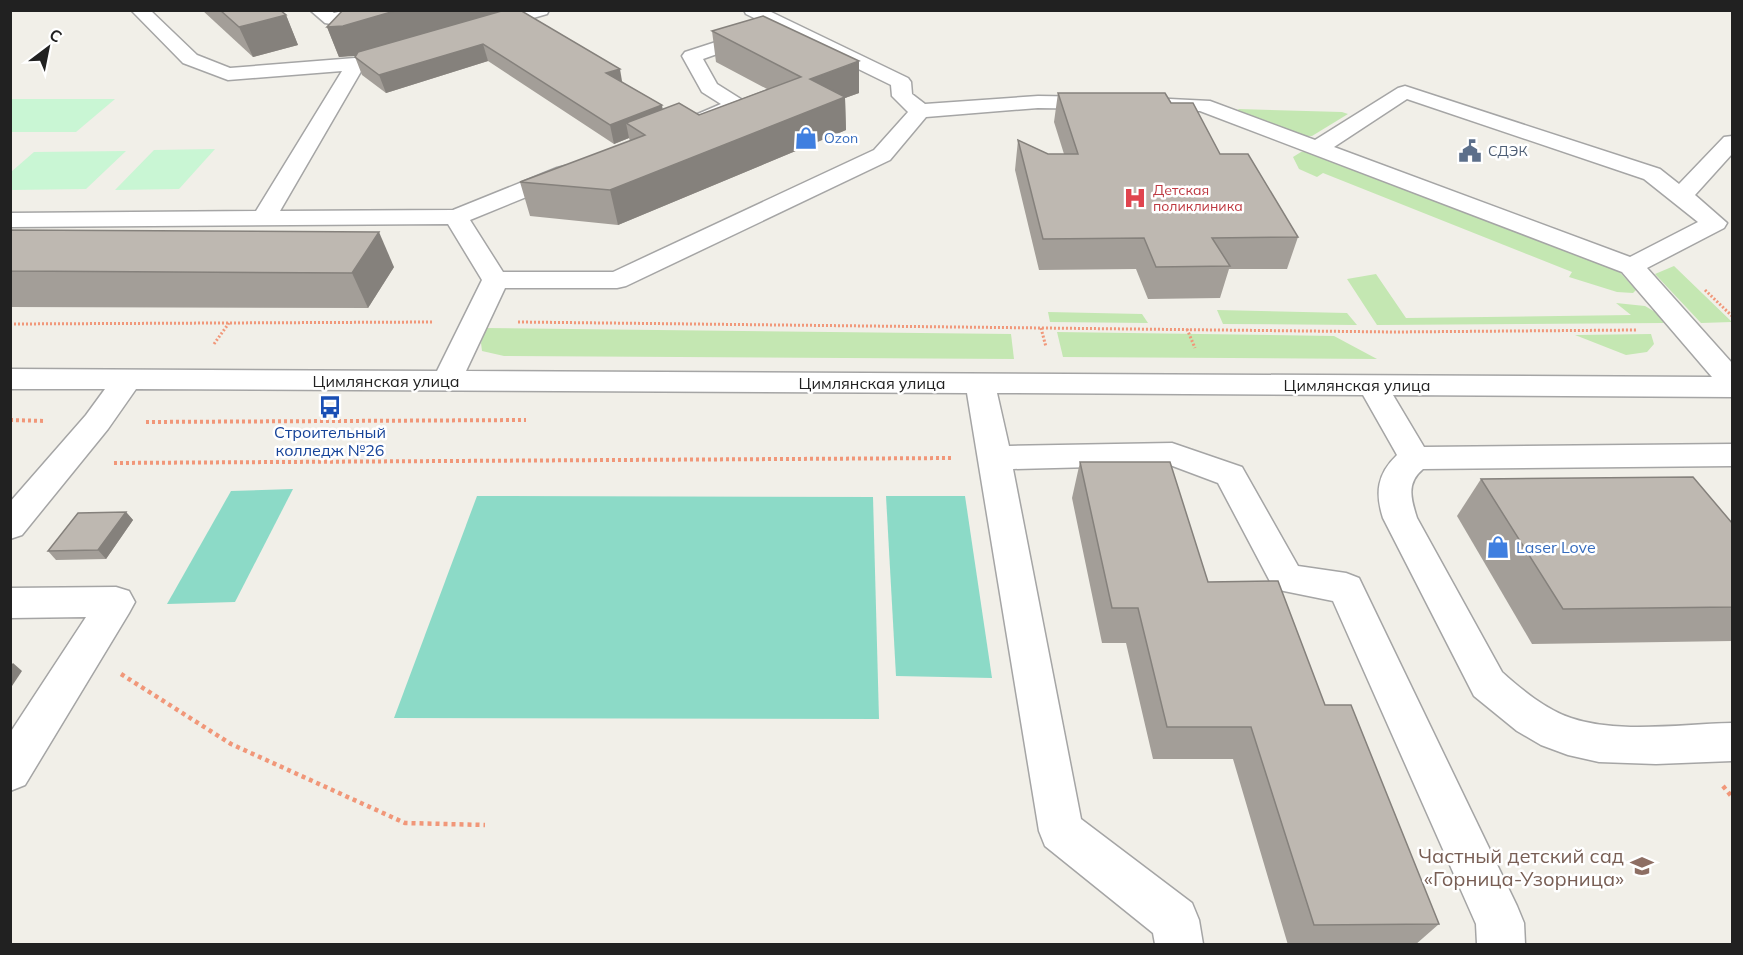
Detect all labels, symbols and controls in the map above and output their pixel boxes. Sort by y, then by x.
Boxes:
north arrow [18,18,78,78]
text: С [46,24,66,47]
shop icon: Ozon [793,125,819,151]
place label: Ozon [824,129,858,147]
public building icon: СДЭК [1457,138,1483,164]
place label: СДЭК [1488,142,1528,160]
place label: Детская поликлиника [1153,181,1243,215]
hospital icon: Детская поликлиника [1122,185,1148,211]
street label: Цимлянская улица [313,371,459,391]
street label: Цимлянская улица [799,373,945,393]
street label: Цимлянская улица [1284,375,1430,395]
bus stop icon: Строительный колледж №26 [317,394,343,420]
place label: Строительный колледж №26 [274,422,386,460]
shop icon: Laser Love [1485,534,1511,560]
place label: Laser Love [1516,537,1596,557]
place label: Частный детский сад «Горница-Узорница» [1418,843,1624,891]
school or university icon: Частный детский сад «Горница-Узорница» [1629,853,1655,879]

